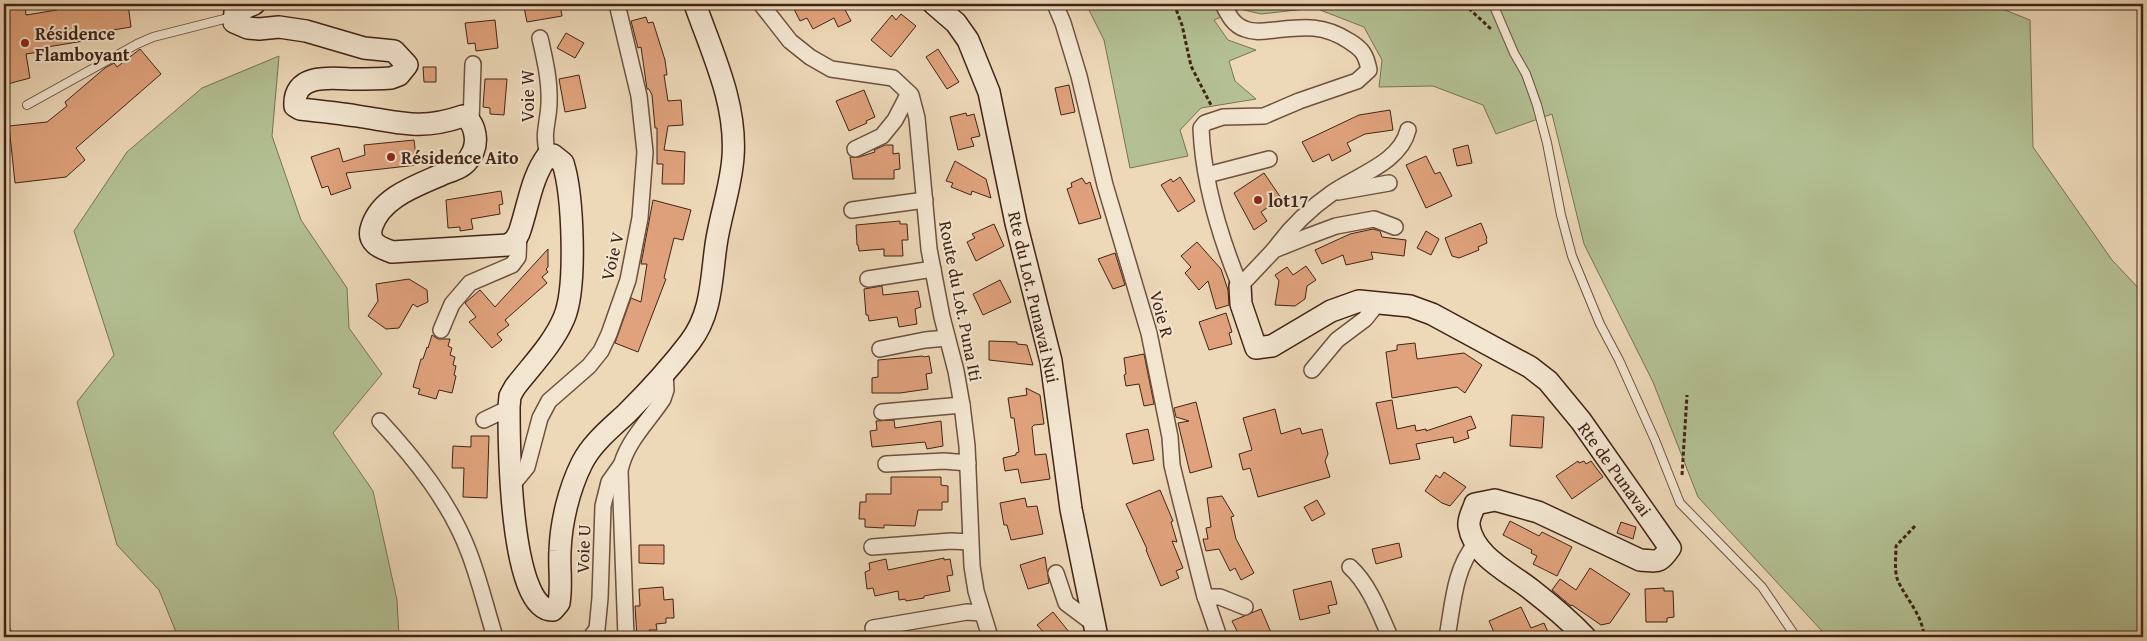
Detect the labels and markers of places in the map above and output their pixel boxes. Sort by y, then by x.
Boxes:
place label: Résidence Flamboyant [35,20,130,68]
marker: Résidence Flamboyant [19,37,31,49]
place label: Résidence Aito [401,144,519,171]
marker: Résidence Aito [385,151,397,163]
place label: lot17 [1268,187,1309,214]
marker: lot17 [1252,194,1264,206]

